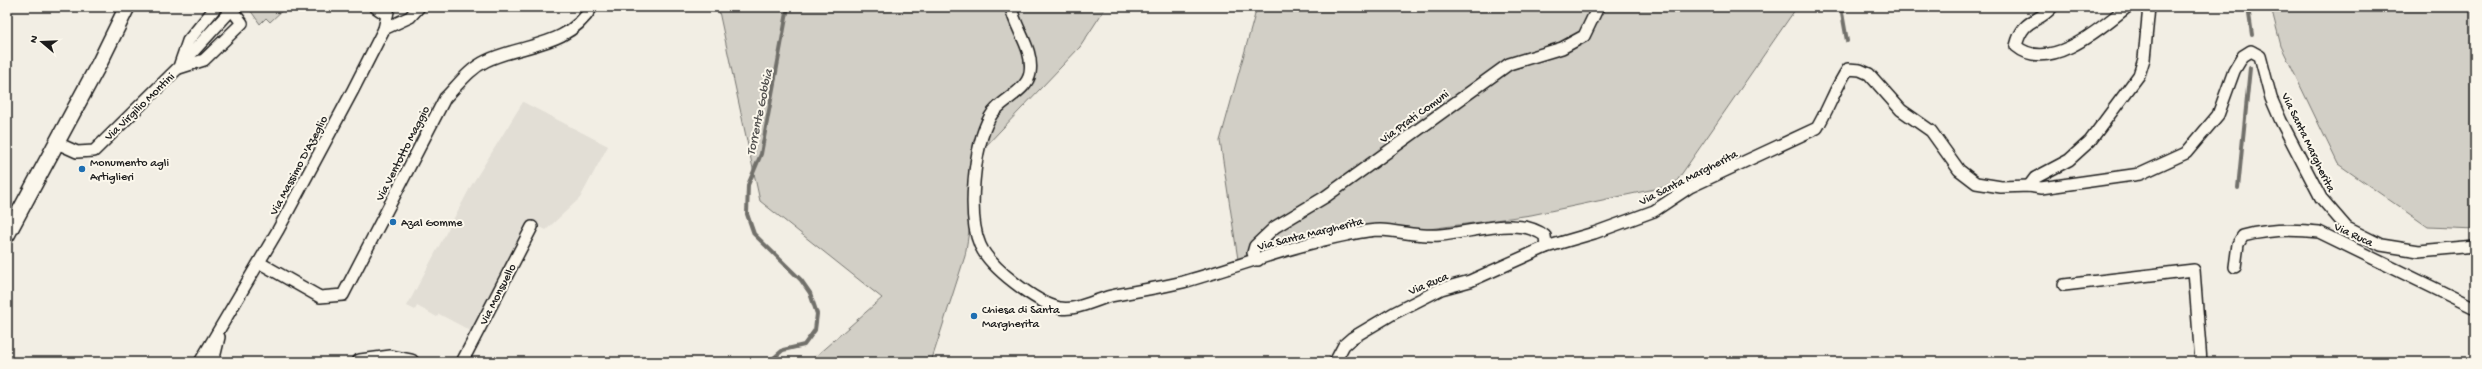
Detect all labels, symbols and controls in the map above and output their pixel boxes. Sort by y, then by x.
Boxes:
north arrow [22,22,62,62]
text: N [28,34,41,45]
water label: Torrente Gobbia [744,67,777,157]
street label: Via Virgilio Montini [102,70,179,145]
street label: Via Prati Comuni [1377,88,1453,148]
street label: Via Santa Margherita [2277,90,2337,195]
street label: Via Ventotto Maggio [373,104,434,205]
street label: Via Massimo D'Azeglio [267,114,332,219]
street label: Via Santa Margherita [1637,148,1741,210]
place label: Monumento agli Artiglieri [90,157,169,185]
marker: Monumento agli Artiglieri [77,164,87,174]
street label: Via Santa Margherita [1255,215,1365,255]
marker: Azal Gomme [388,217,398,227]
place label: Azal Gomme [401,217,463,231]
street label: Via Ruca [2331,220,2375,251]
street label: Via Monsuello [477,262,520,329]
street label: Via Ruca [1406,270,1451,300]
place label: Chiesa di Santa Margherita [982,304,1060,332]
marker: Chiesa di Santa Margherita [969,311,979,321]

